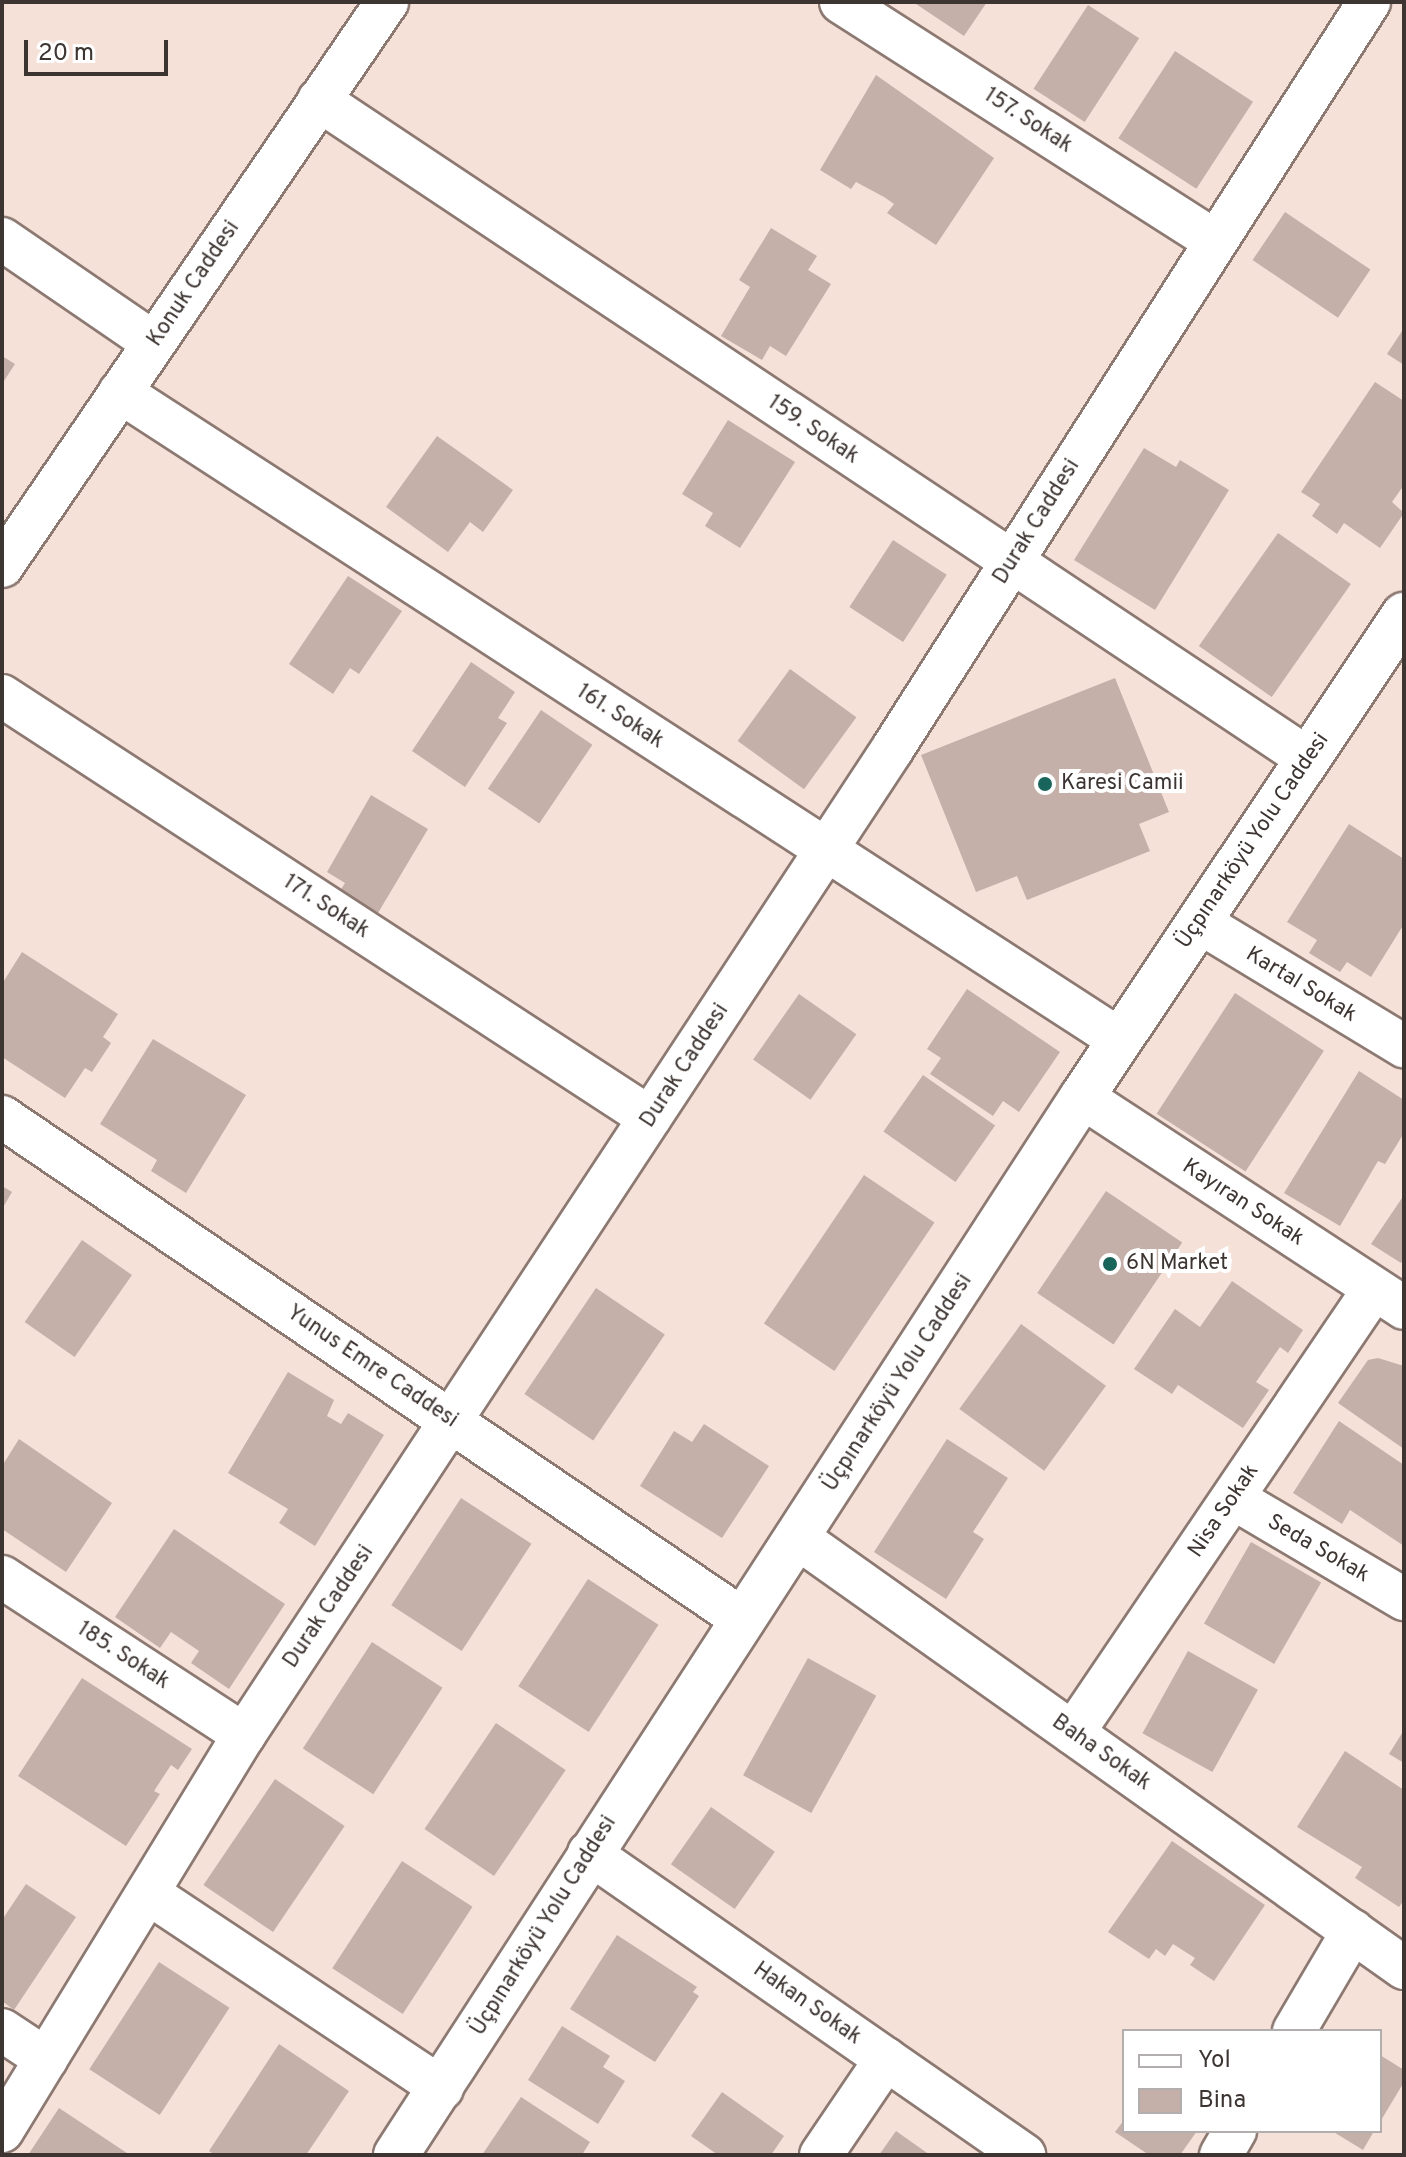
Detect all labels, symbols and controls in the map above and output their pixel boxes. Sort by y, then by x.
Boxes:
scale bar [28,24,172,74]
text: 20 m [38,39,94,69]
street label: 157. Sokak [979,83,1077,159]
street label: Konuk Caddesi [142,216,246,352]
street label: 159. Sokak [762,390,864,470]
street label: Durak Caddesi [988,455,1086,589]
street label: 161. Sokak [571,679,669,755]
street label: Üçpınarköyü Yolu Caddesi [1171,728,1335,954]
place label: Karesi Camii [1061,771,1184,797]
marker: Karesi Camii [1036,775,1054,793]
street label: 171. Sokak [278,869,374,945]
street label: Kartal Sokak [1241,942,1361,1028]
street label: Durak Caddesi [635,999,735,1133]
street label: Kayıran Sokak [1177,1154,1309,1252]
place label: 6N Market [1126,1251,1228,1277]
marker: 6N Market [1101,1255,1119,1273]
street label: Üçpınarköyü Yolu Caddesi [817,1269,979,1497]
street label: Yunus Emre Caddesi [281,1300,463,1434]
street label: Nisa Sokak [1183,1459,1265,1563]
street label: Seda Sokak [1262,1509,1374,1589]
street label: Durak Caddesi [278,1541,380,1673]
street label: 185. Sokak [72,1616,174,1696]
street label: Baha Sokak [1046,1709,1156,1797]
street label: Üçpınarköyü Yolu Caddesi [465,1811,623,2041]
street label: Hakan Sokak [748,1957,866,2051]
legend [1122,2029,1382,2133]
text: Yol [1198,2046,1231,2076]
text: Bina [1198,2086,1246,2116]

